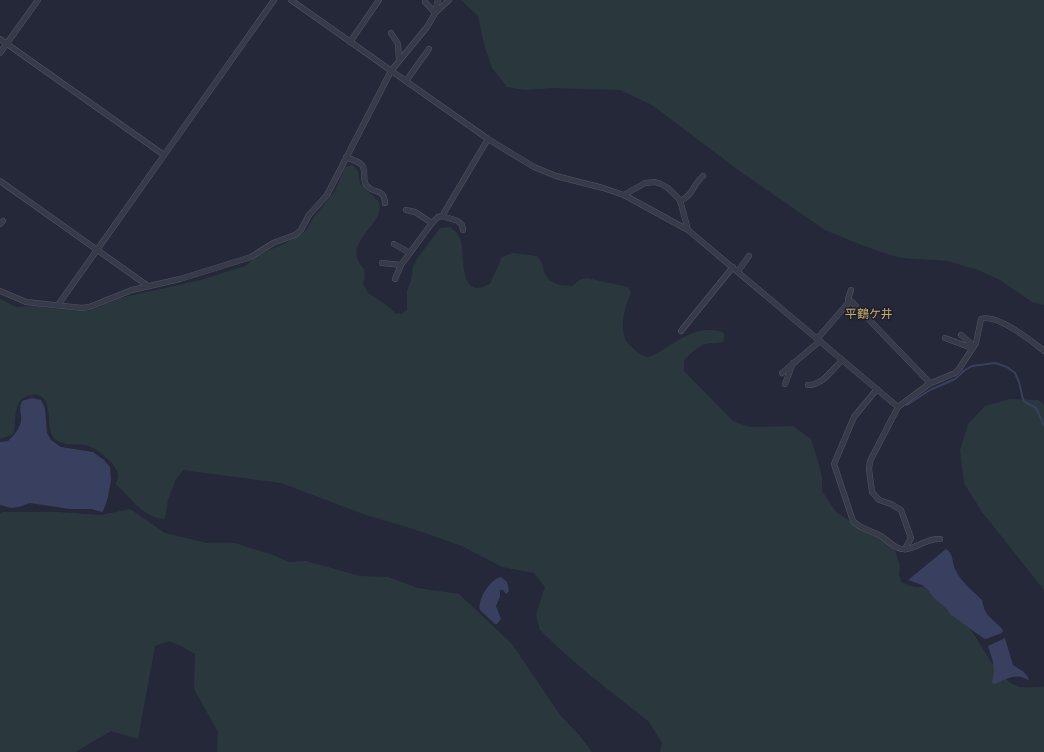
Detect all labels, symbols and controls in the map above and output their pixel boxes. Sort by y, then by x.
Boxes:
district label: 平鶴ケ井 [845,306,893,322]

